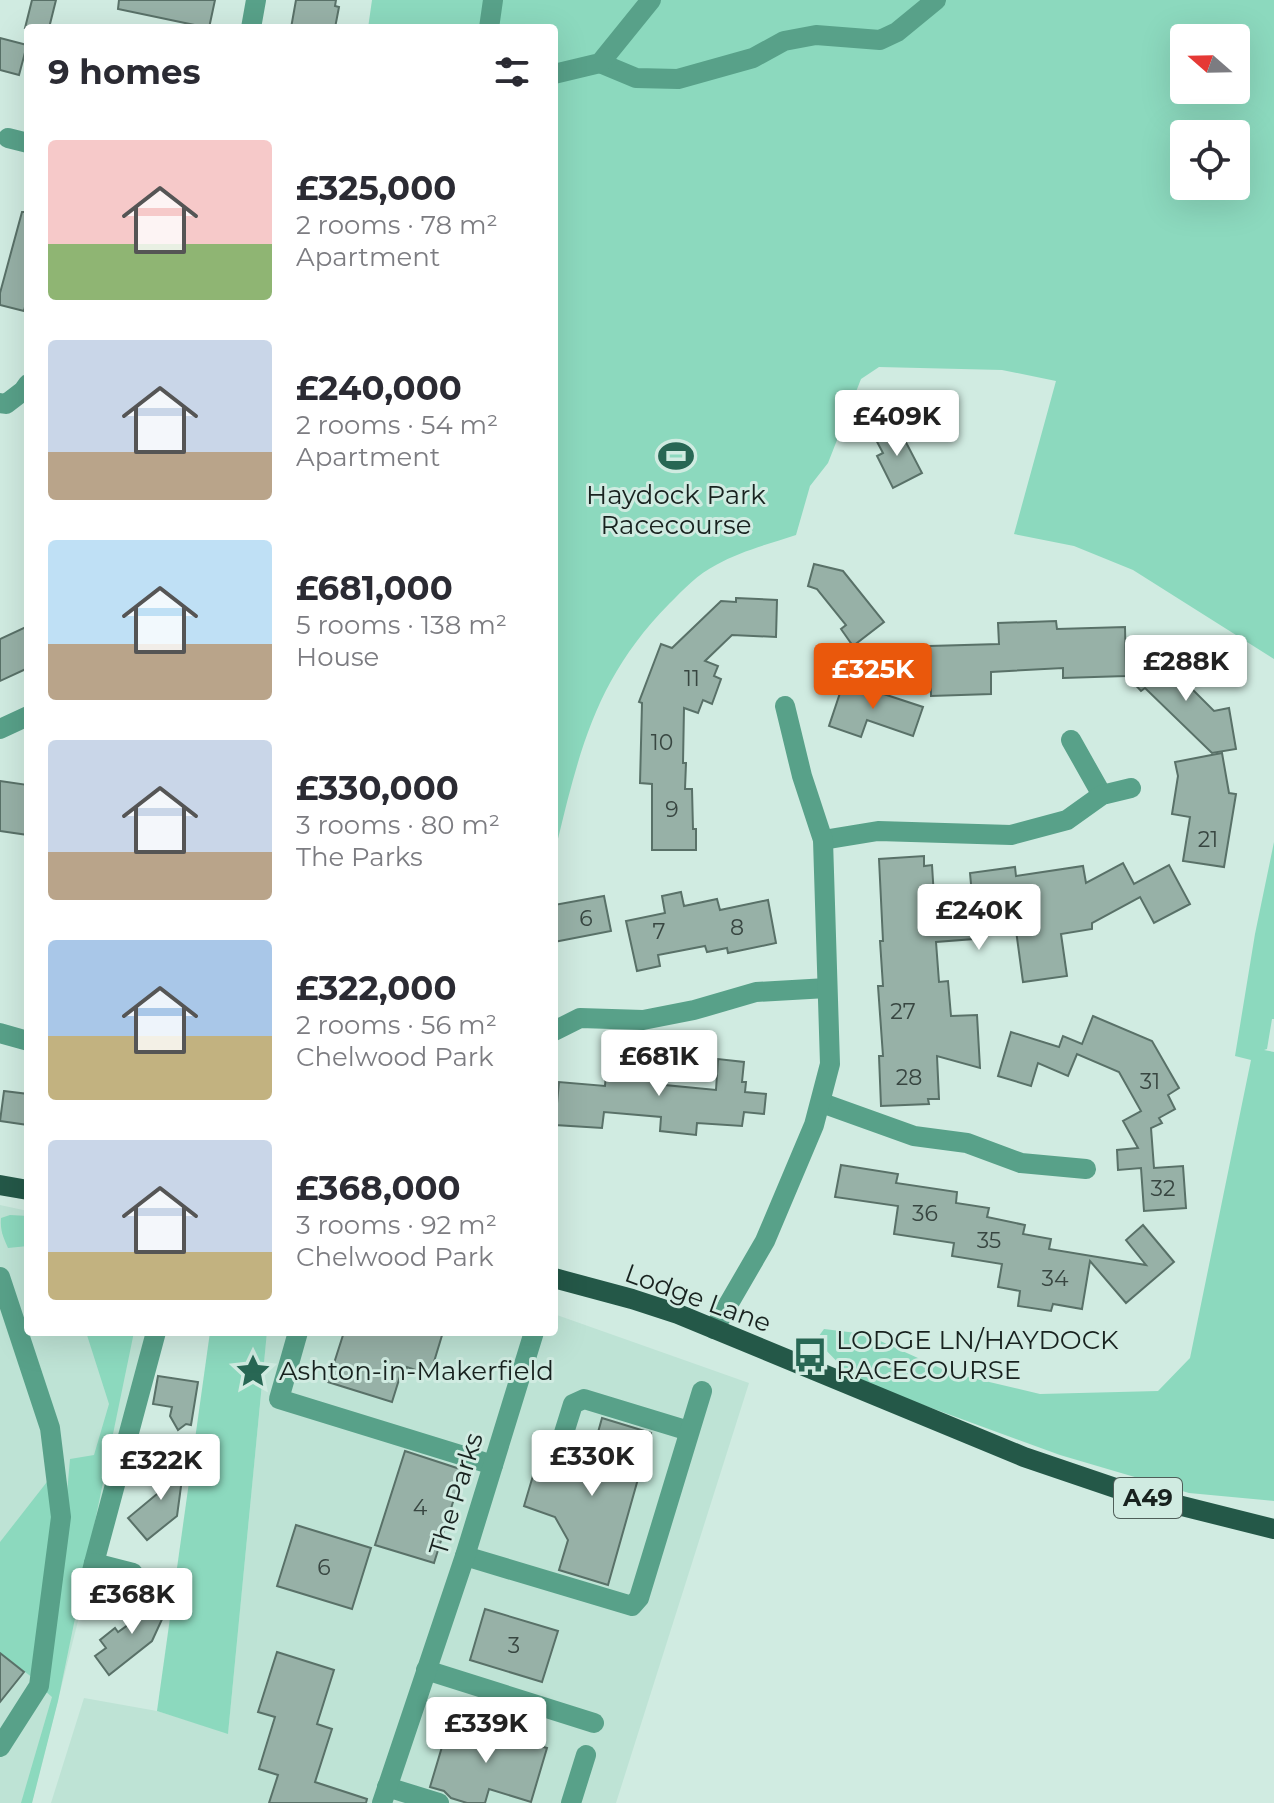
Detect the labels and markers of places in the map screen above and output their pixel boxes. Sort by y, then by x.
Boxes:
pin: £409K [841,390,953,458]
sports icon: Haydock Park Racecourse [657,437,695,475]
place label: Haydock Park Racecourse [586,479,766,541]
pin: £288K [1130,635,1242,703]
pin: £325K [817,643,929,711]
pin: £240K [923,884,1035,952]
pin: £681K [603,1030,715,1098]
place label: LODGE LN/HAYDOCK RACECOURSE [836,1324,1119,1386]
bus stop icon: LODGE LN/HAYDOCK RACECOURSE [791,1336,829,1374]
place icon: Ashton-in-Makerfield [234,1352,272,1390]
place label: Ashton-in-Makerfield [279,1355,554,1387]
pin: £330K [536,1430,648,1498]
pin: £322K [105,1434,217,1502]
pin: £368K [76,1568,188,1636]
pin: £339K [430,1697,542,1765]

